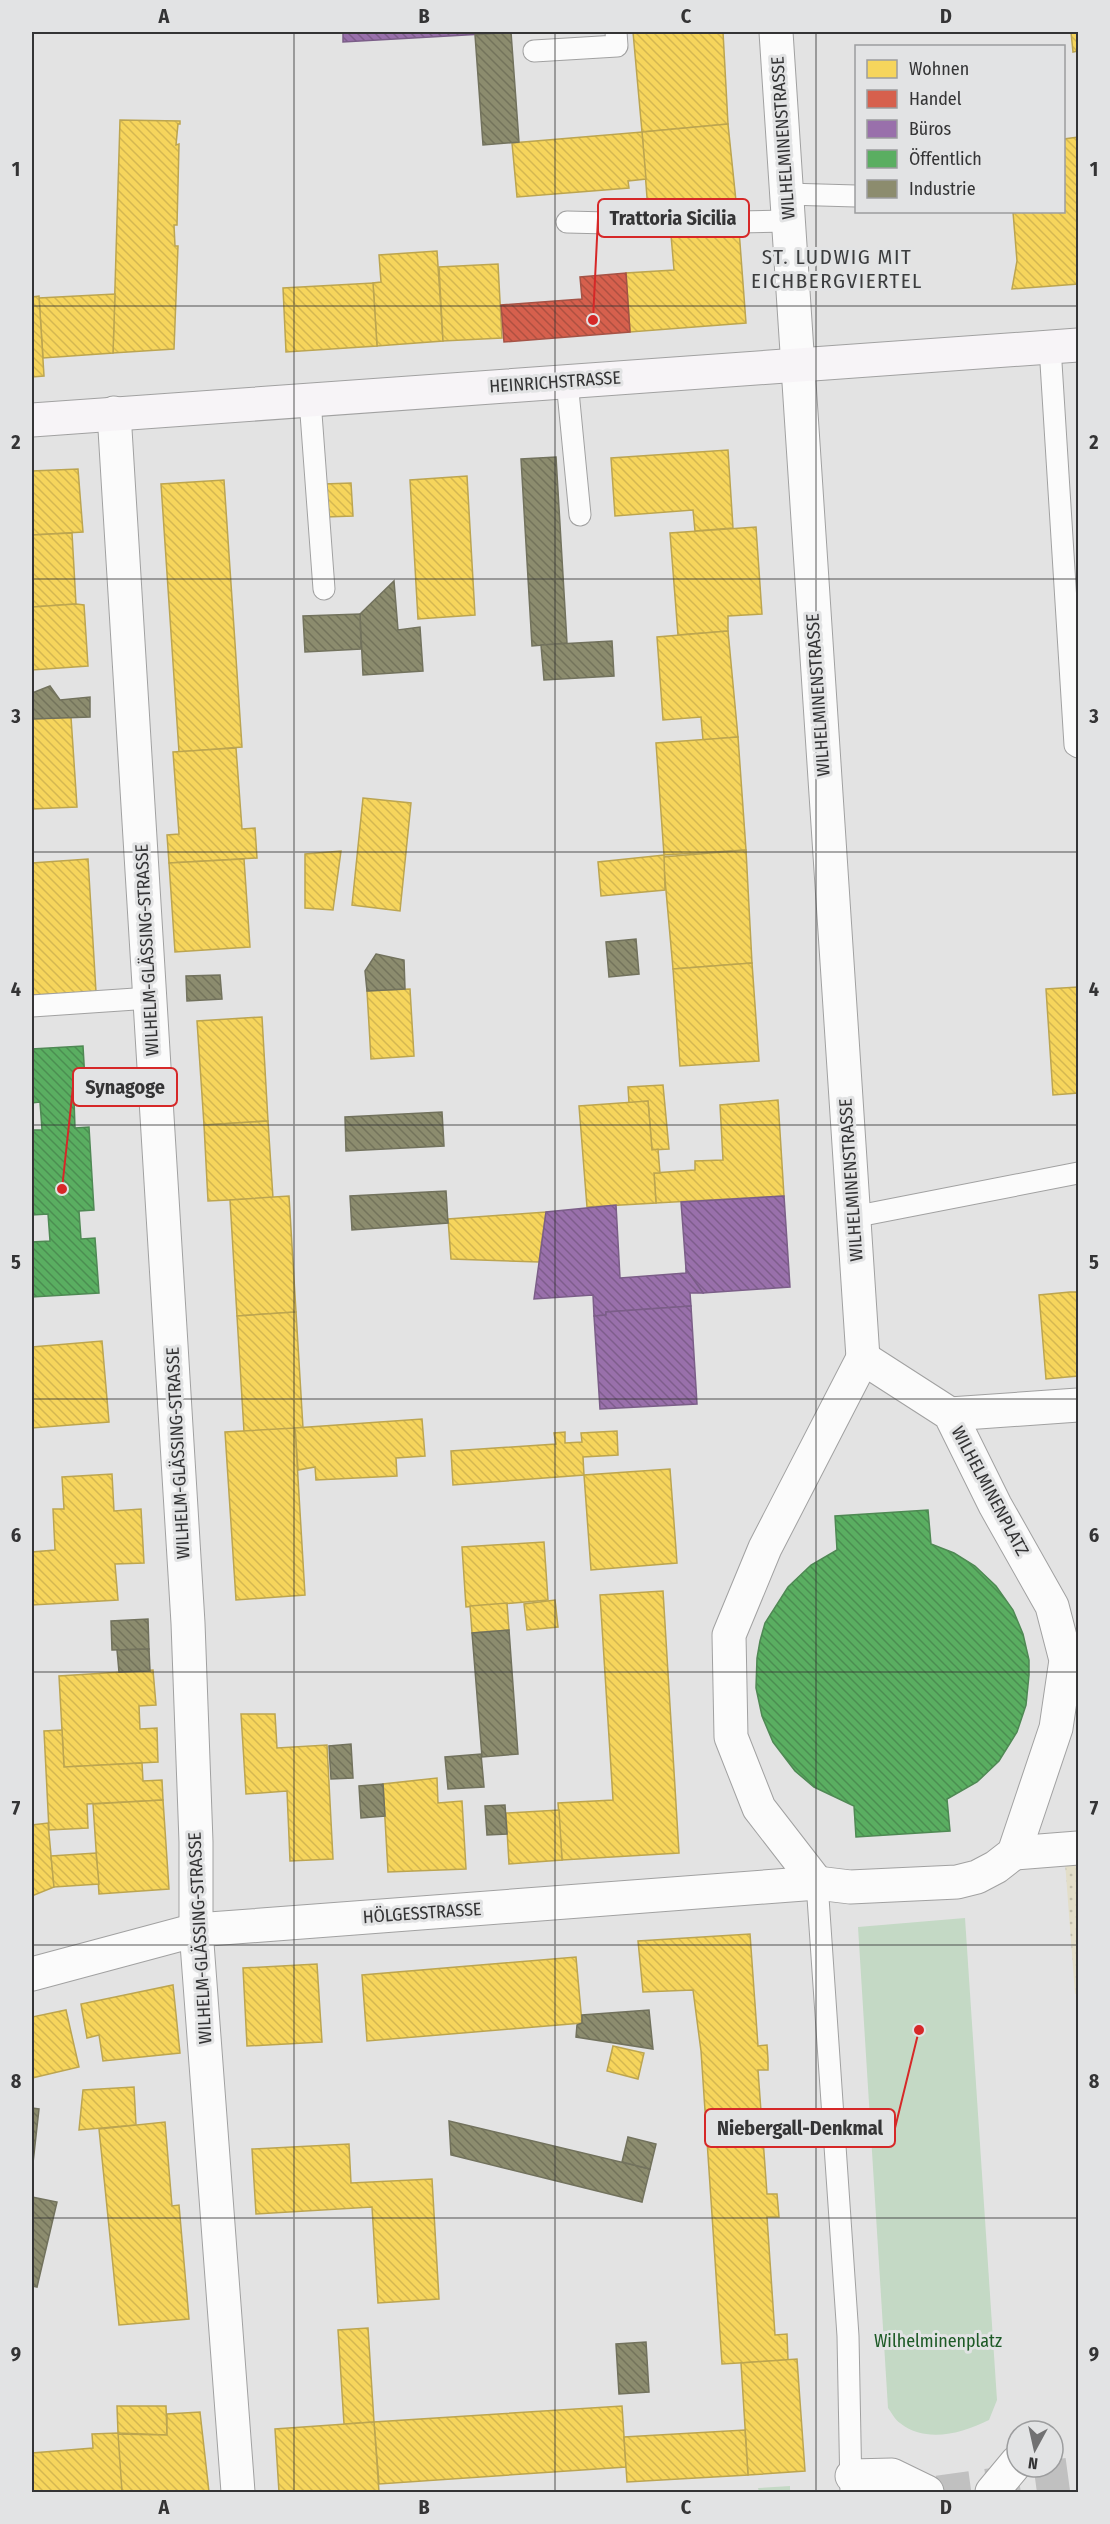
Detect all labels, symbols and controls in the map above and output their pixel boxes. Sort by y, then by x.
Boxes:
text: A [158,4,171,28]
text: B [418,4,430,28]
text: C [681,4,692,28]
text: D [940,4,952,28]
legend [855,45,1065,213]
street label: WILHELMINENSTRASSE [766,56,800,220]
text: Wohnen [909,58,969,80]
text: Handel [909,88,962,110]
text: Büros [909,118,952,140]
text: Öffentlich [909,148,982,170]
text: 1 [12,157,20,181]
text: 1 [1090,157,1098,181]
text: Industrie [909,178,976,200]
callout: Trattoria Sicilia [598,199,749,237]
text: Trattoria Sicilia [610,206,737,230]
district label: ST. LUDWIG MIT EICHBERGVIERTEL [751,244,923,294]
street label: HEINRICHSTRASSE [488,366,622,398]
text: 2 [10,430,21,454]
text: 2 [1088,430,1099,454]
street label: WILHELMINENSTRASSE [801,613,835,777]
text: 3 [10,704,21,728]
text: 3 [1088,704,1099,728]
street label: WILHELM-GLÄSSING-STRASSE [130,843,164,1057]
text: 4 [11,977,21,1001]
text: 4 [1089,977,1099,1001]
callout: Synagoge [73,1068,177,1106]
text: Synagoge [85,1075,165,1099]
street label: WILHELMINENSTRASSE [834,1098,868,1262]
text: 5 [11,1250,21,1274]
text: 5 [1089,1250,1099,1274]
street label: WILHELM-GLÄSSING-STRASSE [161,1346,195,1560]
street label: WILHELMINENPLATZ [947,1422,1033,1560]
text: 6 [11,1523,21,1547]
text: 6 [1089,1523,1099,1547]
text: 7 [12,1796,21,1820]
text: 7 [1090,1796,1099,1820]
street label: WILHELM-GLÄSSING-STRASSE [183,1831,217,2045]
street label: HÖLGESSTRASSE [362,1898,482,1928]
text: 8 [11,2069,22,2093]
text: 8 [1089,2069,1100,2093]
callout: Niebergall-Denkmal [705,2109,895,2147]
text: Niebergall-Denkmal [717,2116,884,2140]
park label: Wilhelminenplatz [874,2330,1002,2352]
text: 9 [11,2342,21,2366]
text: 9 [1089,2342,1099,2366]
north arrow [1005,2419,1065,2479]
text: N [1027,2453,1039,2473]
text: A [158,2495,171,2519]
text: B [418,2495,430,2519]
text: C [681,2495,692,2519]
text: D [940,2495,952,2519]

